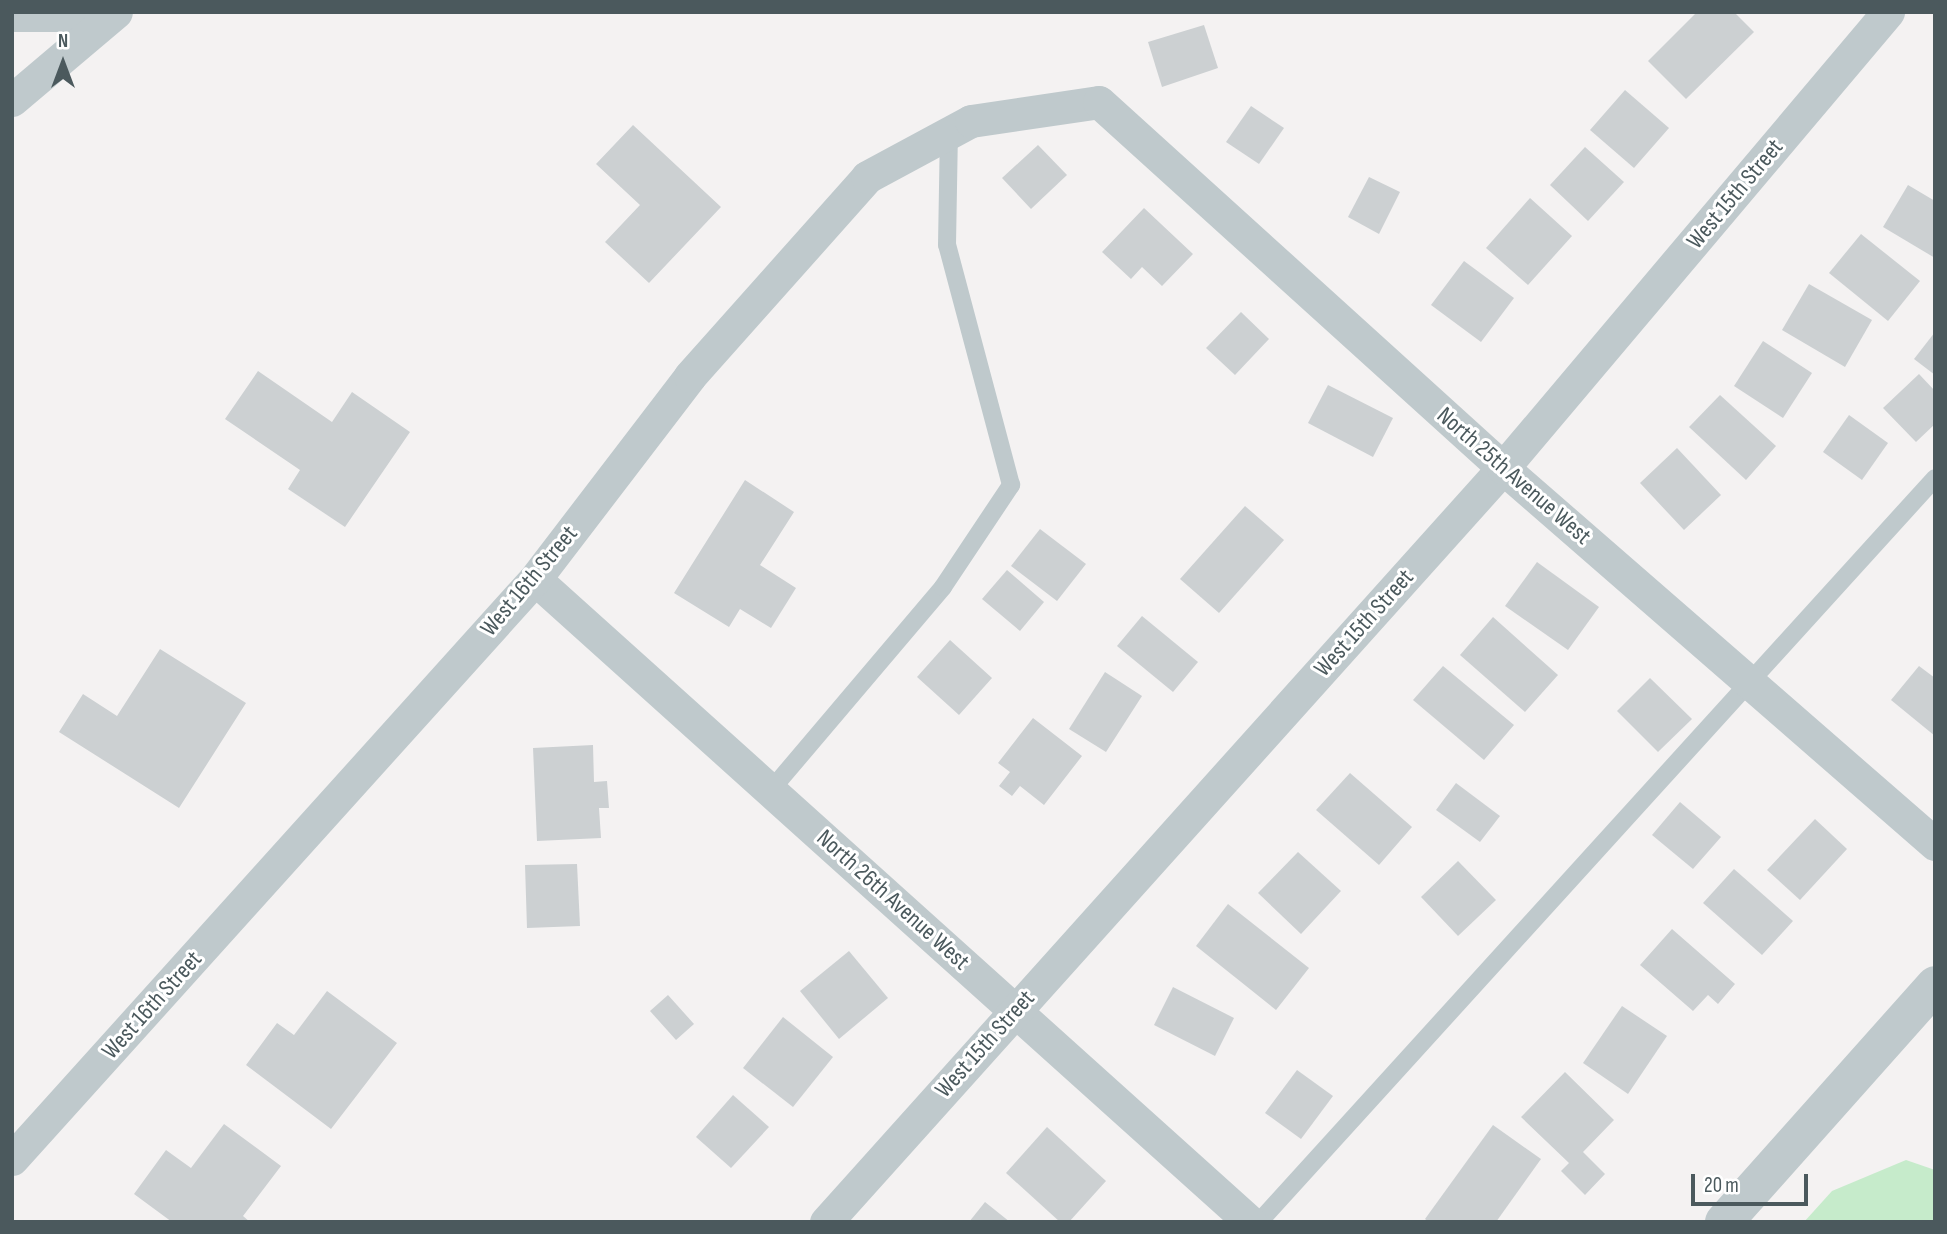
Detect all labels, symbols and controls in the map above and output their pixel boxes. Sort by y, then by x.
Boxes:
north arrow [28,28,98,98]
text: N [58,30,68,53]
street label: West 15th Street [1681,133,1789,255]
street label: North 25th Avenue West [1431,401,1597,551]
street label: West 16th Street [474,520,584,642]
street label: West 15th Street [1308,563,1420,683]
street label: North 26th Avenue West [811,824,975,976]
street label: West 16th Street [96,945,208,1065]
street label: West 15th Street [929,984,1041,1104]
scale bar [1695,1160,1812,1204]
text: 20 m [1704,1173,1739,1198]

